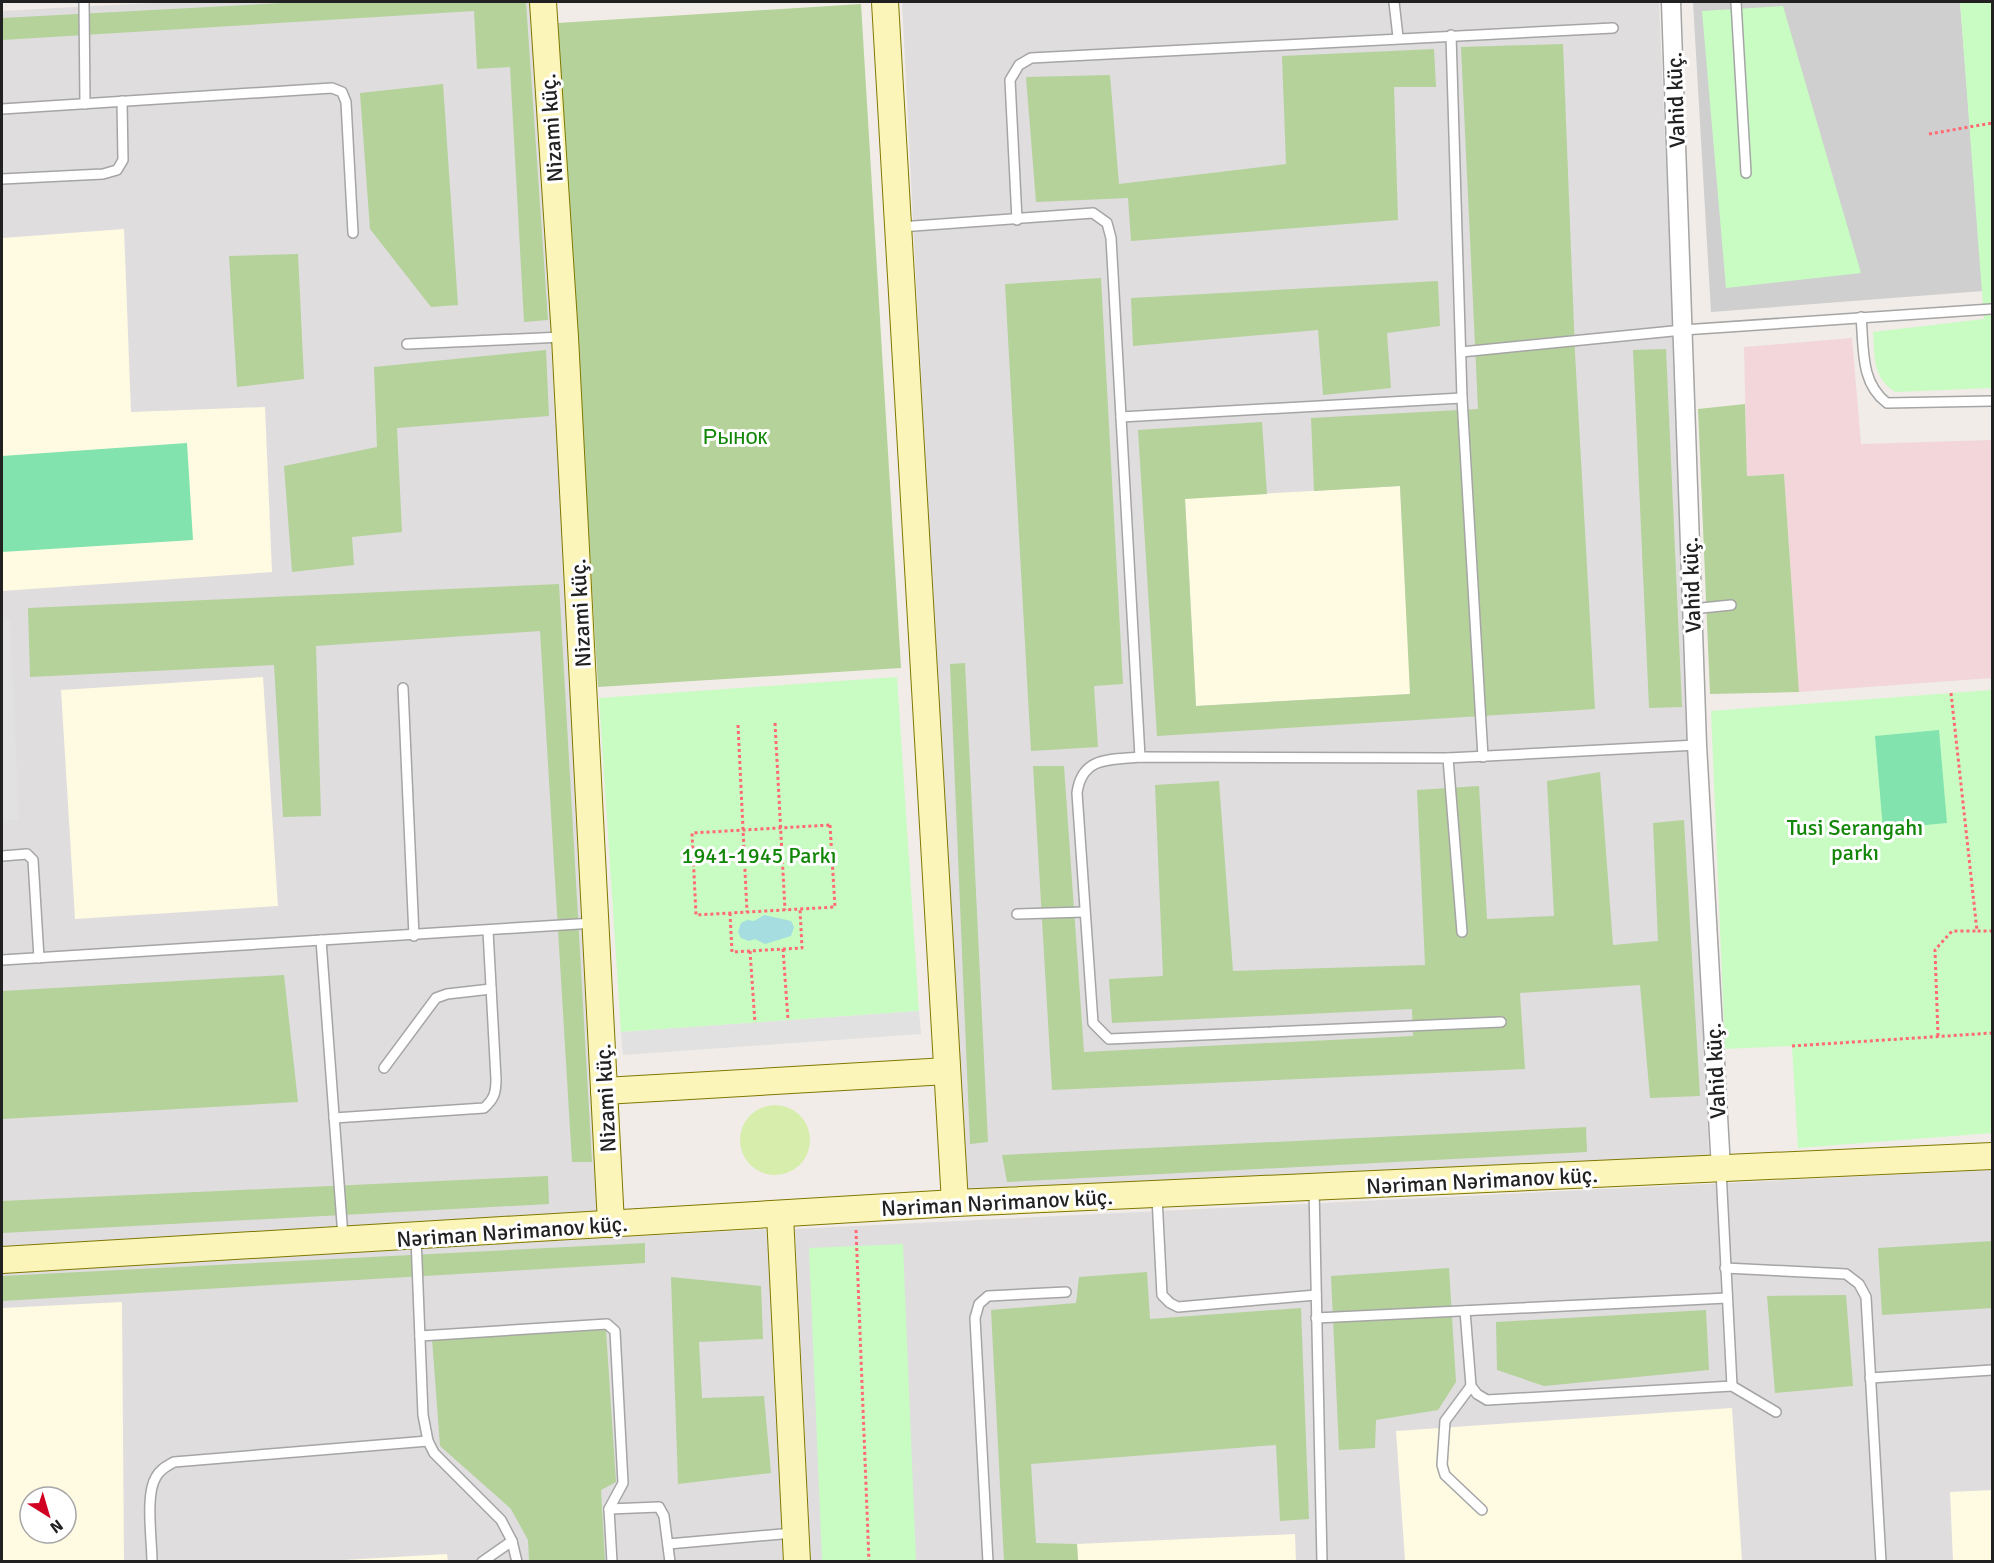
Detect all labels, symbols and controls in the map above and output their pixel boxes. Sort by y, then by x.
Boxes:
street label: Vahid küç. [1660,51,1691,149]
street label: Nizami küç. [534,73,569,183]
park label: Рынок [703,423,768,450]
street label: Vahid küç. [1676,536,1707,634]
street label: Nizami küç. [564,558,597,668]
park label: Tusi Serangahı parkı [1787,814,1923,866]
park label: 1941-1945 Parkı [682,842,836,869]
street label: Vahid küç. [1700,1022,1731,1120]
street label: Nizami küç. [589,1043,622,1153]
street label: Nəriman Nərimanov küç. [1366,1161,1599,1200]
street label: Nəriman Nərimanov küç. [881,1183,1114,1222]
street label: Nəriman Nərimanov küç. [395,1210,629,1253]
north arrow [18,1485,78,1545]
text: N [46,1515,67,1538]

